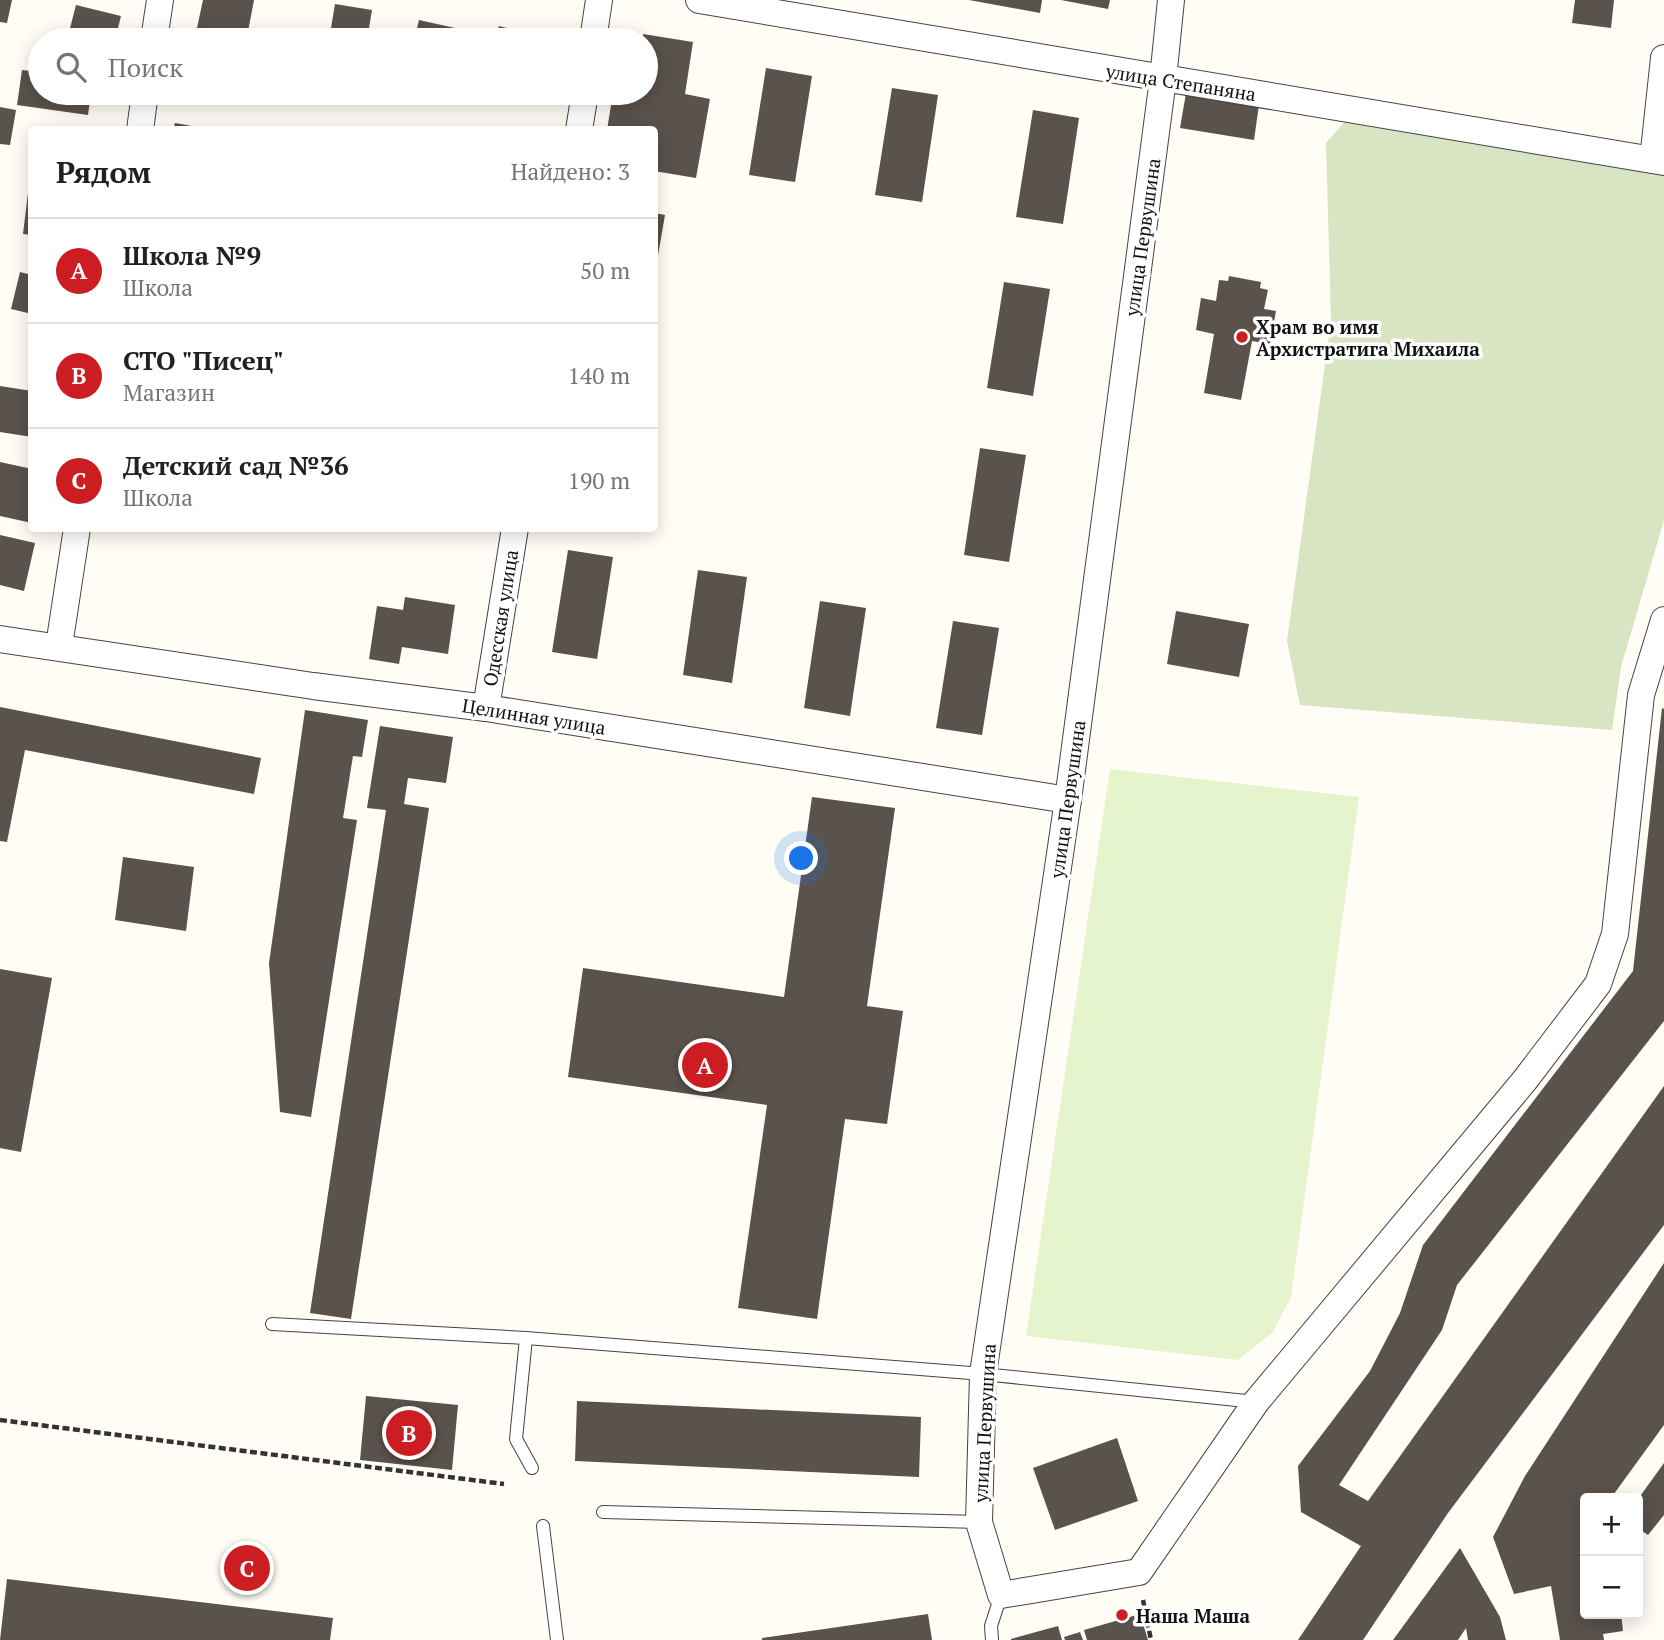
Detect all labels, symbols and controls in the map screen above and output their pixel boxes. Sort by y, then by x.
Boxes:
search box [28,28,658,105]
icon: search [52,48,90,86]
text: Поиск [108,50,183,84]
street label: улица Степаняна [1103,58,1258,106]
text: Рядом [56,152,151,192]
text: Найдено: 3 [511,156,630,187]
street label: улица Первушина [1118,156,1166,319]
text: Школа №9 [123,238,261,272]
text: A [71,255,87,286]
text: 50 m [580,255,630,286]
text: Школа [123,272,193,303]
place label: Храм во имя Архистратига Михаила [1256,314,1480,361]
marker: Храм во имя Архистратига Михаила [1234,329,1250,345]
text: СТО "Писец" [123,343,284,377]
text: B [72,360,86,391]
text: 140 m [568,360,630,391]
text: Магазин [123,377,215,408]
text: Детский сад №36 [123,448,349,482]
text: C [72,465,87,496]
text: 190 m [568,465,630,496]
text: Школа [123,482,193,513]
street label: Одесская улица [477,547,523,688]
street label: Целинная улица [460,692,608,740]
street label: улица Первушина [1043,718,1091,881]
your location [784,841,818,875]
pin: A [682,1039,728,1091]
street label: улица Первушина [967,1342,1001,1504]
pin: B [386,1407,432,1459]
map controls [1580,1493,1643,1619]
button: + [1580,1493,1643,1556]
pin: C [224,1542,270,1594]
button: − [1580,1556,1643,1619]
place label: Наша Маша [1136,1603,1250,1628]
marker: Наша Маша [1114,1607,1130,1623]

